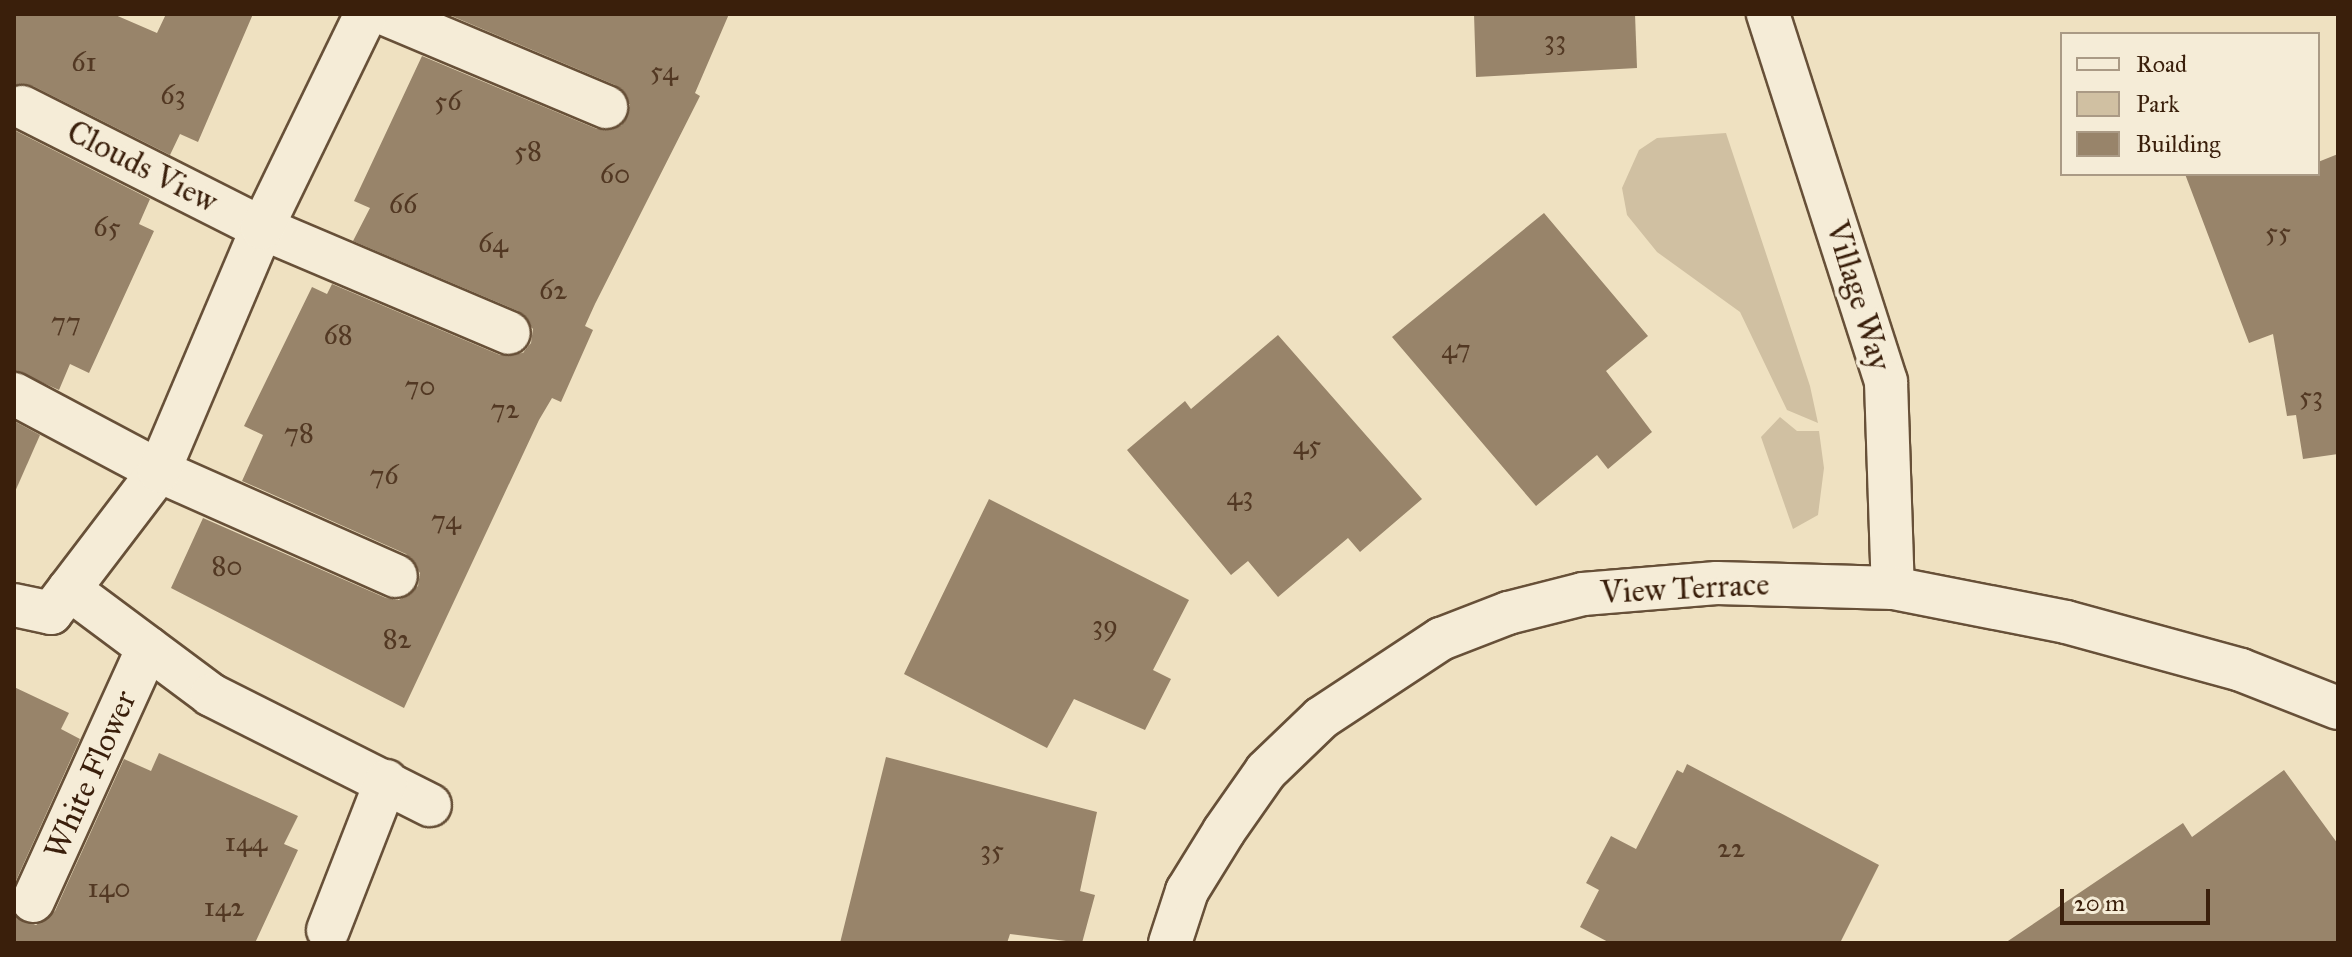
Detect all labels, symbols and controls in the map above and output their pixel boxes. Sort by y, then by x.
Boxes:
house number: 33 [1544,23,1566,57]
legend [2060,32,2320,176]
house number: 61 [71,45,97,79]
text: Road [2136,49,2187,79]
house number: 54 [650,54,678,88]
house number: 63 [160,78,186,112]
house number: 56 [434,84,462,118]
text: Park [2136,89,2179,119]
street label: Clouds View [60,113,224,221]
text: Building [2136,129,2221,159]
house number: 58 [514,134,542,168]
house number: 60 [600,157,630,191]
house number: 66 [389,187,417,221]
house number: 65 [93,210,121,244]
house number: 55 [2265,215,2291,249]
street label: Village Way [1817,217,1899,375]
house number: 64 [478,226,508,260]
house number: 62 [539,273,567,307]
house number: 77 [51,305,81,339]
house number: 68 [323,318,353,352]
house number: 47 [1441,332,1471,366]
house number: 70 [404,369,436,403]
house number: 53 [2299,379,2323,413]
house number: 72 [491,392,519,426]
house number: 78 [284,416,314,450]
house number: 45 [1293,428,1321,462]
house number: 76 [369,458,399,492]
house number: 43 [1227,479,1253,513]
house number: 74 [431,503,461,537]
house number: 80 [211,549,243,583]
street label: View Terrace [1600,565,1770,613]
house number: 39 [1092,608,1118,642]
house number: 82 [383,622,411,656]
street label: White Flower [37,685,145,865]
house number: 144 [225,825,267,859]
house number: 22 [1717,831,1745,865]
house number: 35 [980,833,1004,867]
house number: 140 [88,871,130,905]
scale bar [2064,873,2214,923]
text: 20 m [2074,888,2125,918]
house number: 142 [204,890,244,924]

